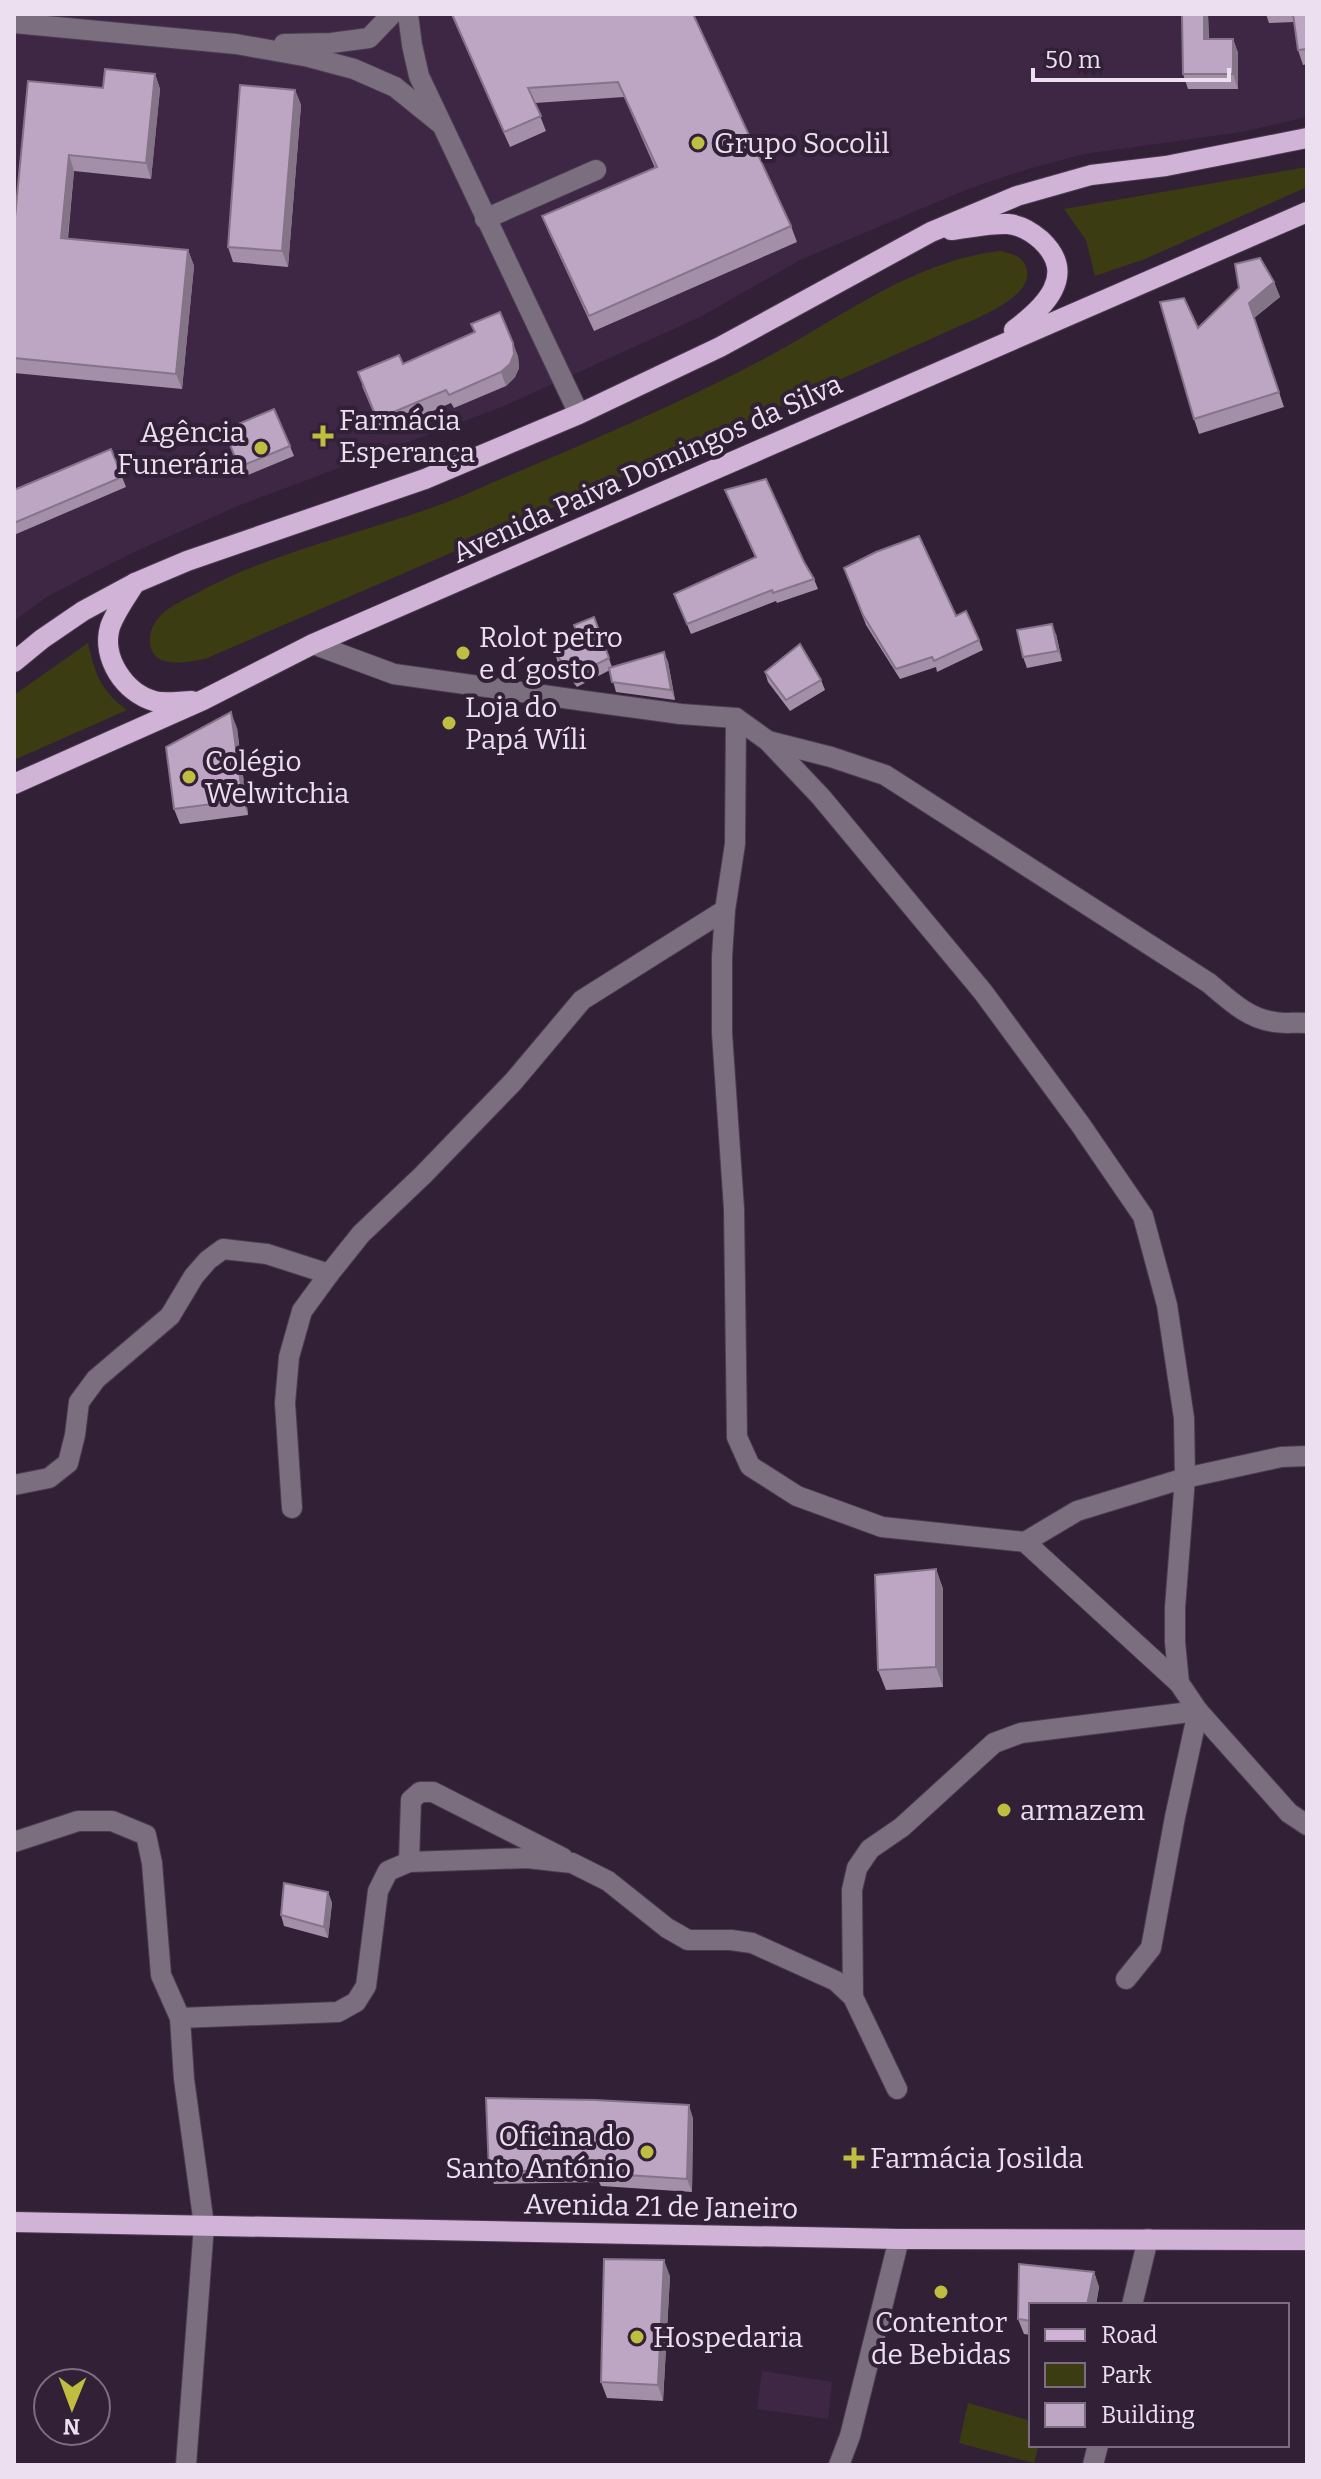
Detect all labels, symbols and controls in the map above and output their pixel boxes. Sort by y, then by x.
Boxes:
scale bar [1033,32,1229,82]
text: 50 m [1045,46,1101,74]
place label: Grupo Socolil [714,127,890,160]
marker: Grupo Socolil [689,134,707,152]
street label: Avenida Paiva Domingos da Silva [447,367,847,570]
place label: Farmácia Esperança [339,404,475,469]
place label: Agência Funerária [117,416,245,481]
marker: Farmácia Esperança [314,427,332,445]
marker: Agência Funerária [252,439,270,457]
place label: Rolot petro e d´gosto [479,621,623,686]
marker: Rolot petro e d´gosto [454,644,472,662]
place label: Loja do Papá Wíli [465,691,587,756]
marker: Loja do Papá Wíli [440,714,458,732]
place label: Colégio Welwitchia [205,745,349,810]
marker: Colégio Welwitchia [180,768,198,786]
place label: armazem [1020,1794,1145,1827]
marker: armazem [995,1801,1013,1819]
place label: Oficina do Santo António [445,2120,631,2185]
place label: Farmácia Josilda [870,2142,1084,2175]
marker: Oficina do Santo António [638,2143,656,2161]
marker: Farmácia Josilda [845,2149,863,2167]
street label: Avenida 21 de Janeiro [524,2188,798,2225]
marker: Contentor de Bebidas [932,2283,950,2301]
legend [1029,2303,1289,2447]
place label: Contentor de Bebidas [871,2306,1011,2371]
place label: Hospedaria [653,2321,803,2354]
text: Road [1101,2321,1157,2349]
marker: Hospedaria [628,2328,646,2346]
text: Park [1101,2361,1152,2389]
north arrow [32,2367,112,2447]
text: Building [1101,2401,1195,2429]
text: N [63,2413,80,2440]

